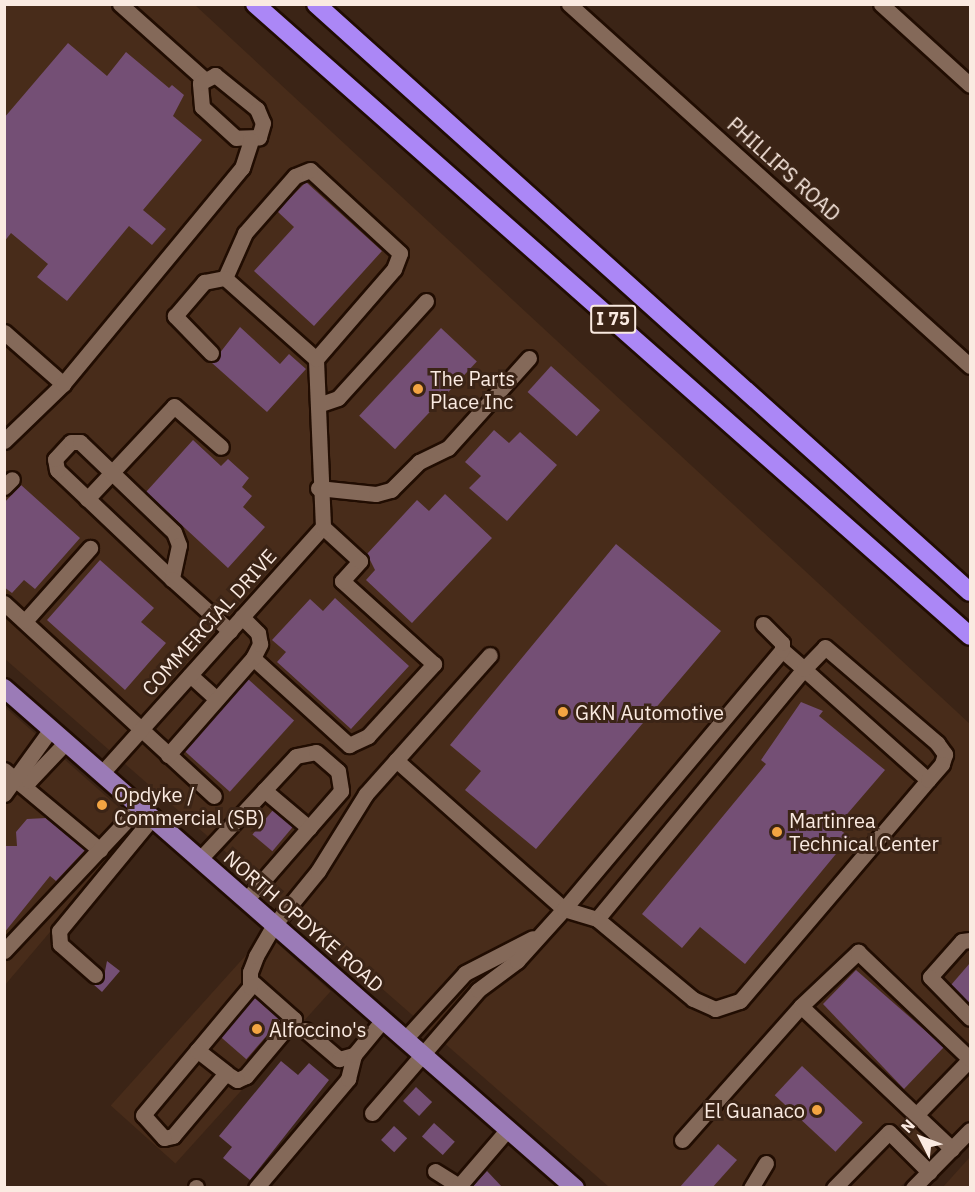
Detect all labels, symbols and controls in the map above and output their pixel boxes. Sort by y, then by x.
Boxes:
street label: PHILLIPS ROAD [723,112,845,226]
road number: I 75 [589,304,637,334]
place label: The Parts Place Inc [430,366,515,413]
marker: The Parts Place Inc [411,382,425,396]
street label: COMMERCIAL DRIVE [137,544,281,700]
place label: GKN Automotive [575,700,724,724]
marker: GKN Automotive [556,705,570,719]
place label: Opdyke / Commercial (SB) [114,782,265,829]
marker: Opdyke / Commercial (SB) [95,798,109,812]
place label: Martinrea Technical Center [789,808,939,855]
marker: Martinrea Technical Center [770,825,784,839]
street label: NORTH OPDYKE ROAD [219,845,389,997]
place label: Alfoccino's [269,1017,367,1041]
marker: Alfoccino's [250,1022,264,1036]
place label: El Guanaco [704,1098,805,1122]
marker: El Guanaco [810,1103,824,1117]
north arrow [891,1108,951,1168]
text: N [896,1115,919,1137]

